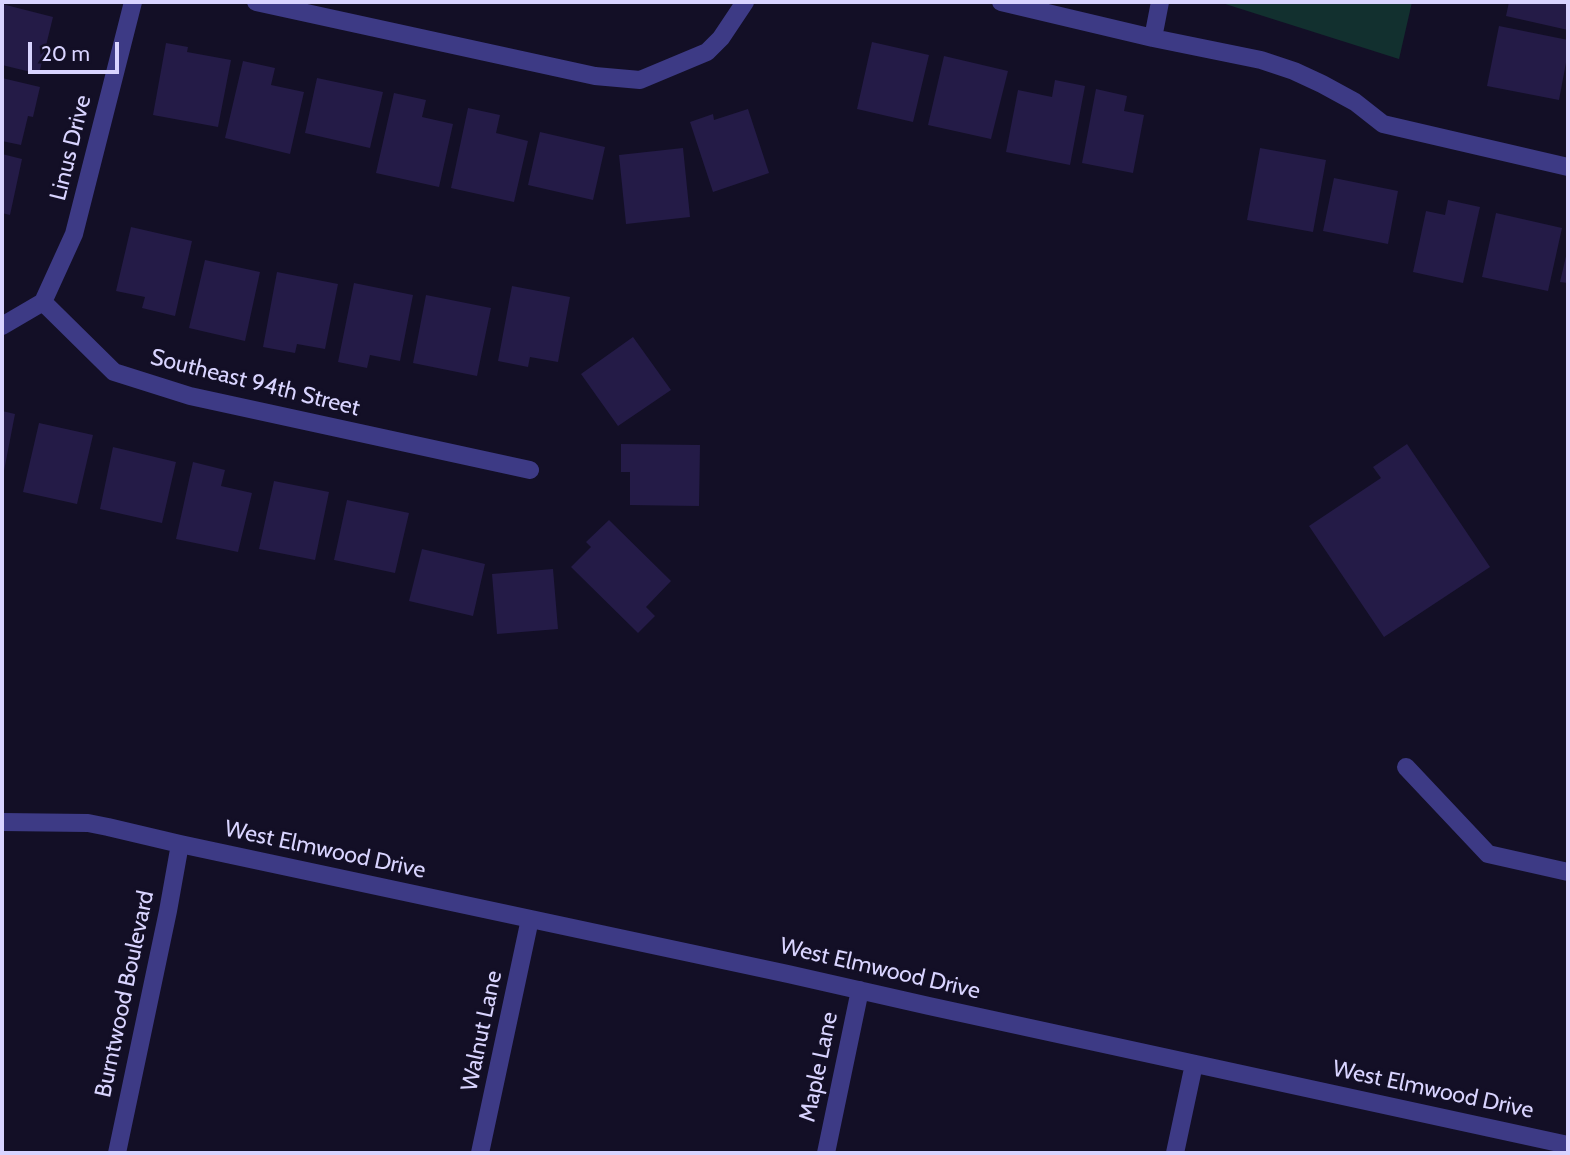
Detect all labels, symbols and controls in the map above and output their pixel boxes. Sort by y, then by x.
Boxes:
scale bar [32,28,122,72]
text: 20 m [41,41,90,66]
street label: Linus Drive [45,92,97,204]
street label: Southeast 94th Street [148,344,362,422]
street label: West Elmwood Drive [222,815,428,885]
street label: Burntwood Boulevard [90,888,160,1100]
street label: West Elmwood Drive [777,933,983,1005]
street label: Walnut Lane [456,968,508,1094]
street label: Maple Lane [794,1009,844,1125]
street label: West Elmwood Drive [1330,1055,1536,1125]

